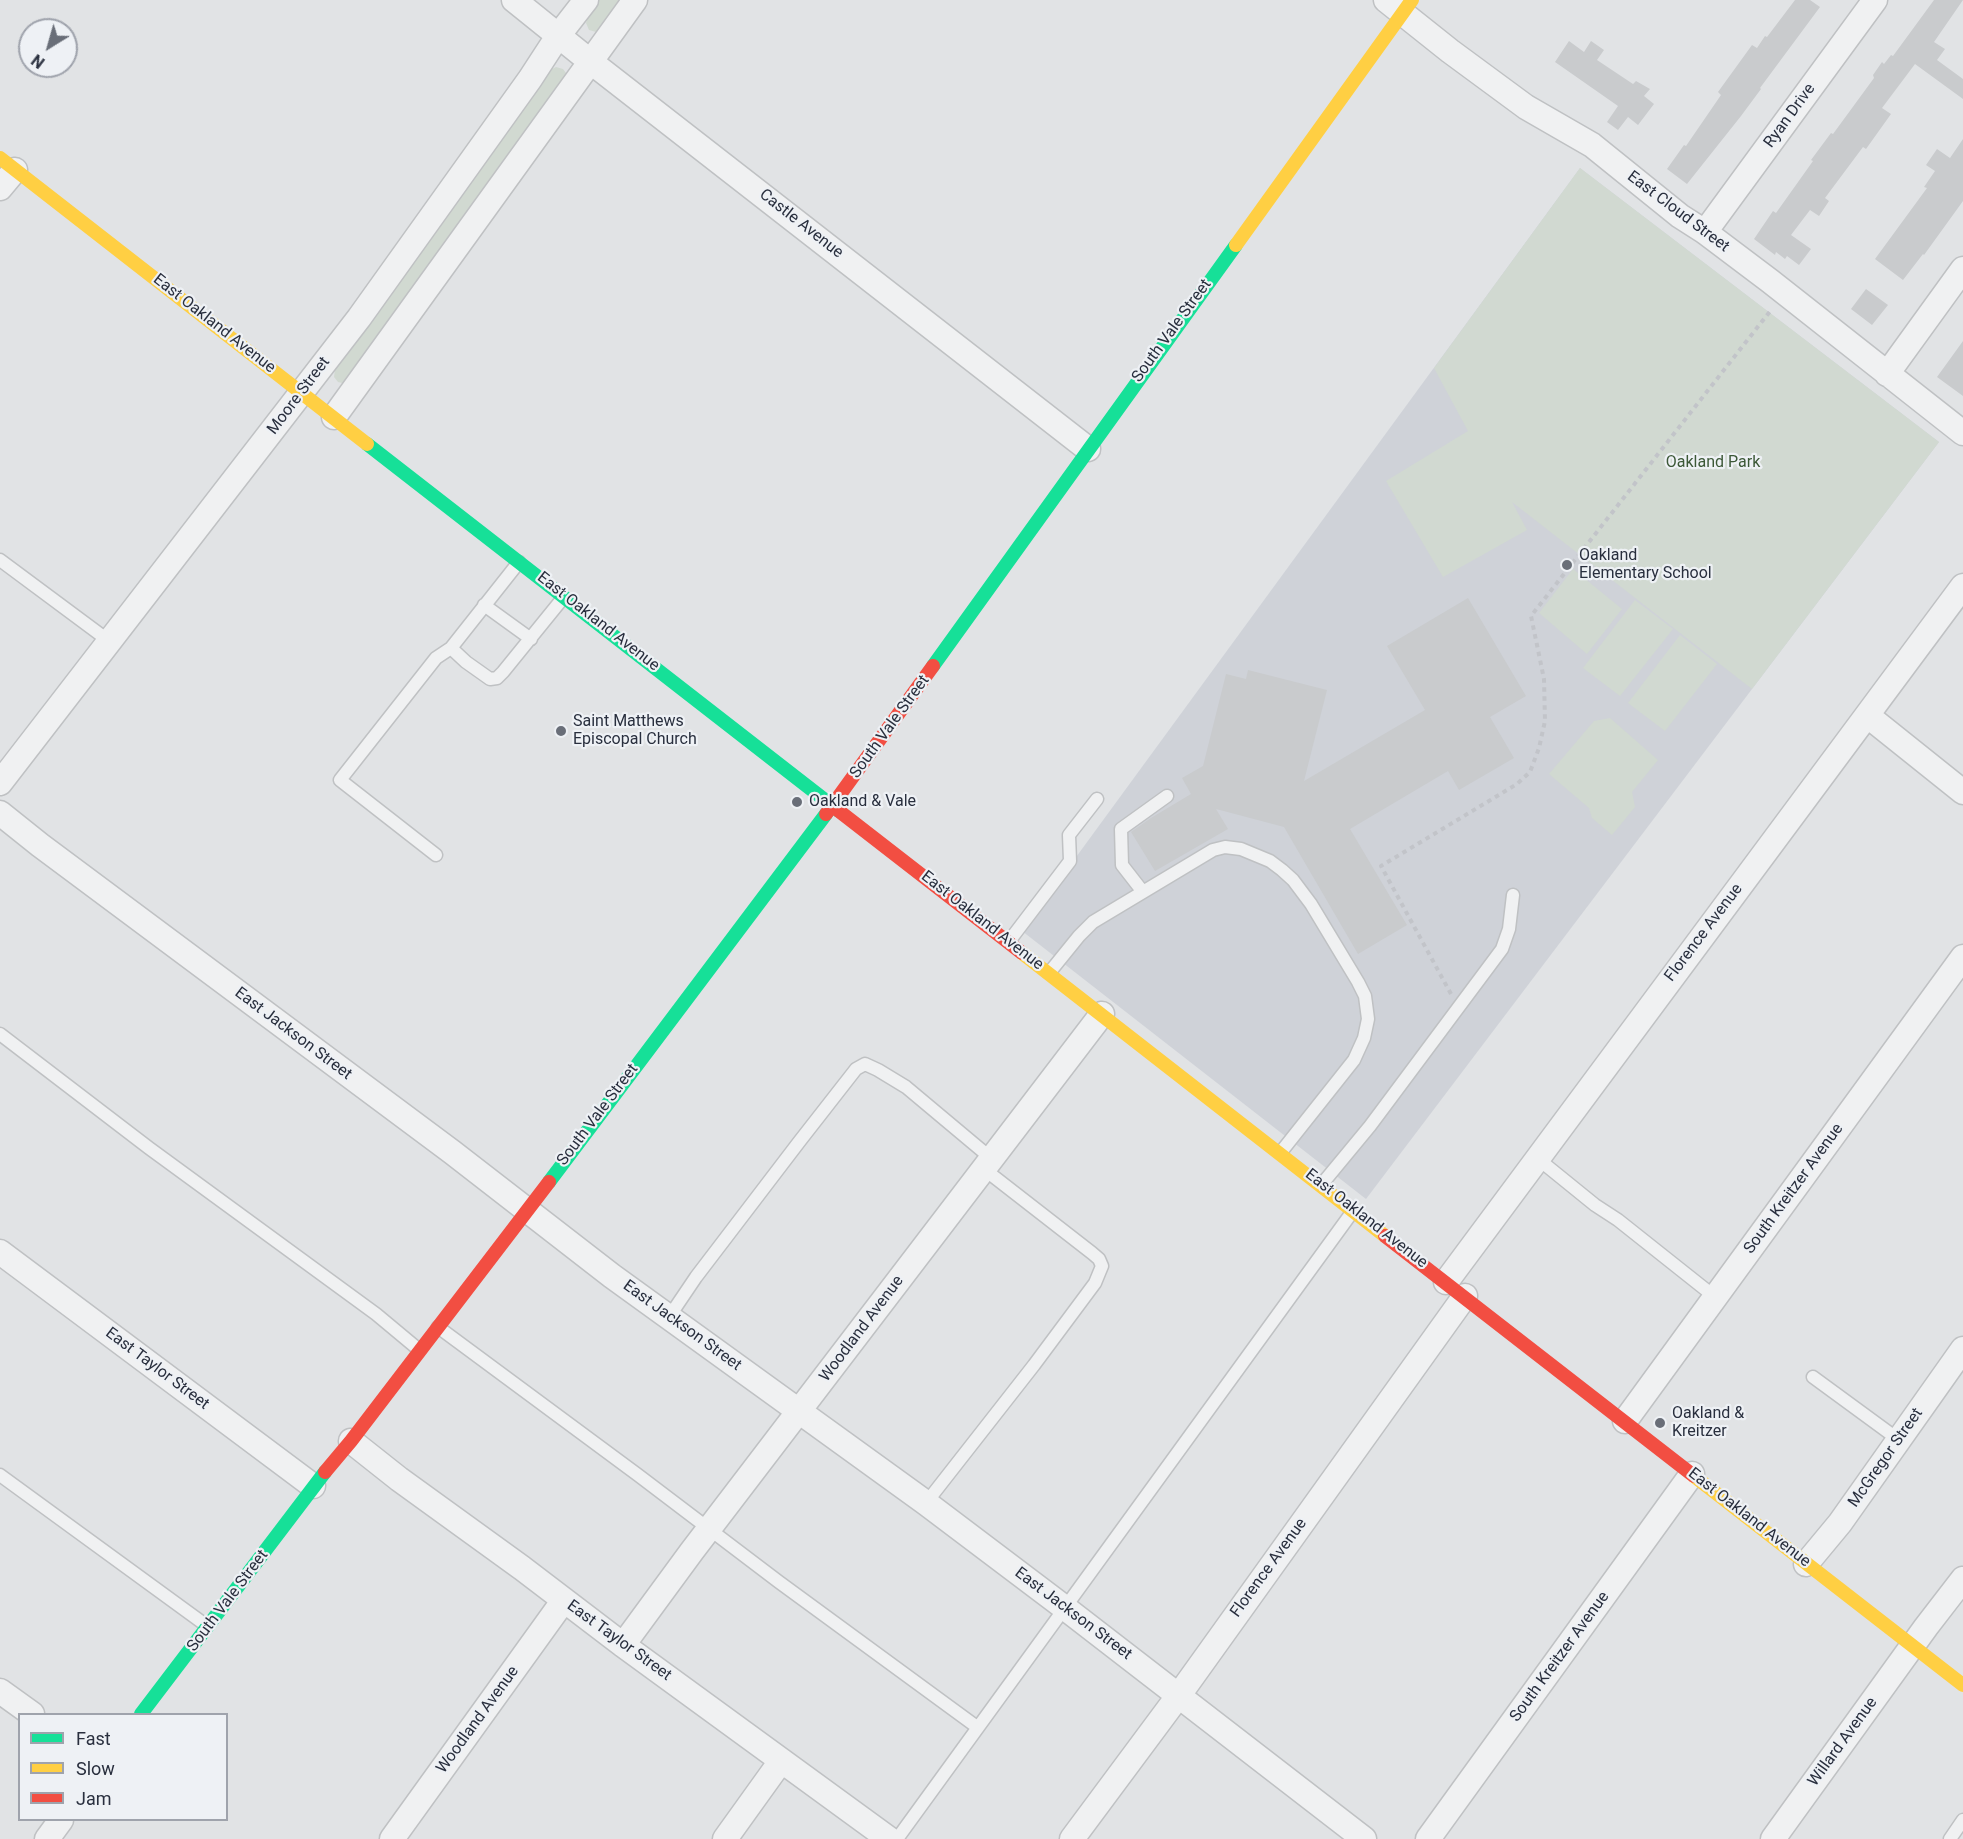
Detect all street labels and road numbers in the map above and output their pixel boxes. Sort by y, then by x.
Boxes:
street label: Ryan Drive [1760,80,1820,152]
street label: East Cloud Street [1623,167,1733,257]
street label: Castle Avenue [755,185,847,263]
street label: East Oakland Avenue [149,270,279,378]
street label: South Vale Street [1128,276,1216,386]
street label: Moore Street [264,353,334,439]
street label: East Oakland Avenue [533,568,663,676]
street label: South Vale Street [846,672,934,782]
street label: East Oakland Avenue [917,867,1047,975]
street label: Florence Avenue [1661,880,1747,986]
street label: East Jackson Street [231,984,355,1084]
street label: South Vale Street [553,1060,643,1170]
street label: South Kreitzer Avenue [1740,1120,1848,1258]
street label: East Oakland Avenue [1301,1165,1431,1273]
street label: Woodland Avenue [816,1272,908,1386]
street label: East Jackson Street [619,1277,745,1375]
street label: East Taylor Street [101,1324,213,1414]
street label: McGregor Street [1845,1405,1927,1511]
street label: East Oakland Avenue [1684,1464,1814,1572]
street label: Florence Avenue [1227,1515,1311,1621]
street label: South Vale Street [183,1546,273,1656]
street label: East Jackson Street [1011,1564,1135,1664]
street label: South Kreitzer Avenue [1506,1588,1614,1726]
street label: East Taylor Street [563,1597,675,1685]
street label: Woodland Avenue [433,1663,523,1777]
street label: Willard Avenue [1804,1694,1882,1790]

